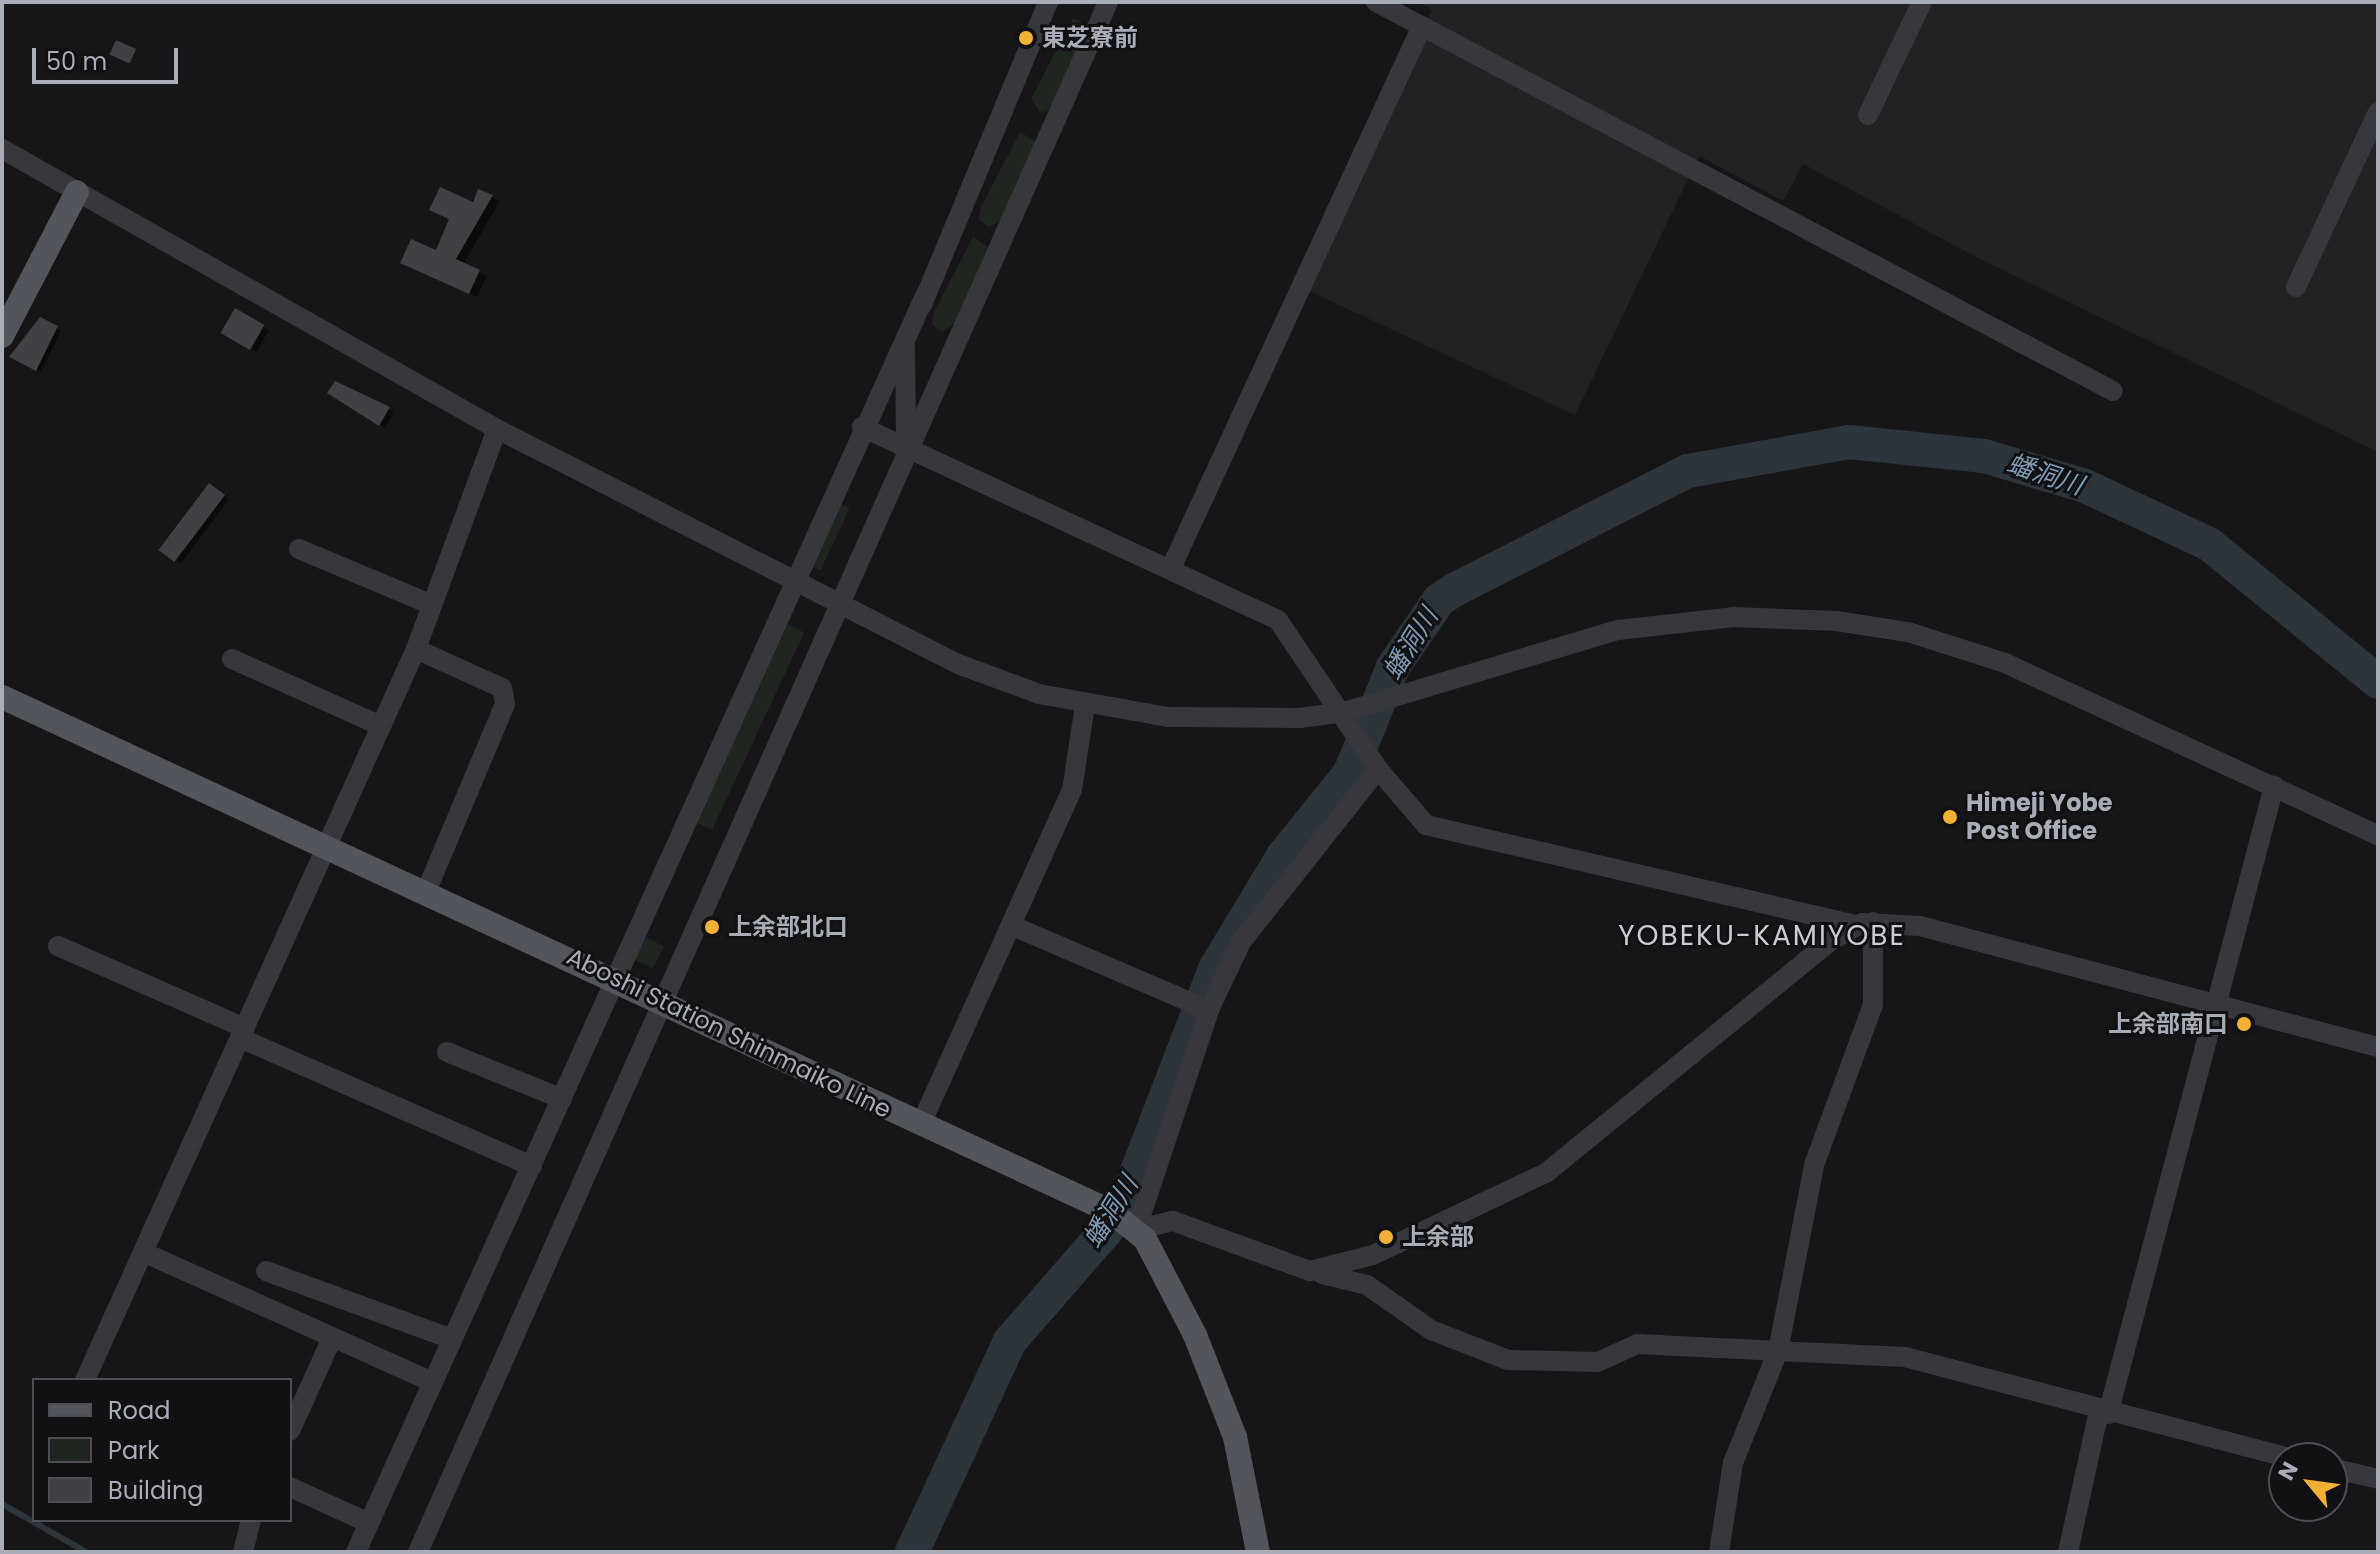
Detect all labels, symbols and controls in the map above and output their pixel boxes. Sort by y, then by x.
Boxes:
place label: 東芝寮前 [1042,24,1138,52]
marker: 東芝寮前 [1017,29,1035,47]
scale bar [36,32,182,82]
text: 50 m [46,45,107,78]
water label: 蟠洞川 [2003,448,2087,502]
water label: 蟠洞川 [1377,603,1445,685]
place label: Himeji Yobe Post Office [1966,789,2113,845]
marker: Himeji Yobe Post Office [1941,808,1959,826]
place label: 上余部北口 [728,913,848,941]
marker: 上余部北口 [703,918,721,936]
district label: YOBEKU-KAMIYOBE [1618,919,1906,953]
street label: Aboshi Station Shinmaiko Line [562,942,896,1124]
place label: 上余部南口 [2108,1010,2228,1038]
marker: 上余部南口 [2235,1015,2253,1033]
water label: 蟠洞川 [1077,1171,1145,1253]
place label: 上余部 [1402,1223,1474,1251]
marker: 上余部 [1377,1228,1395,1246]
legend [32,1378,292,1522]
text: Road [108,1394,170,1427]
text: Park [108,1434,159,1467]
north arrow [2268,1442,2348,1522]
text: N [2271,1456,2306,1486]
text: Building [108,1474,204,1507]

